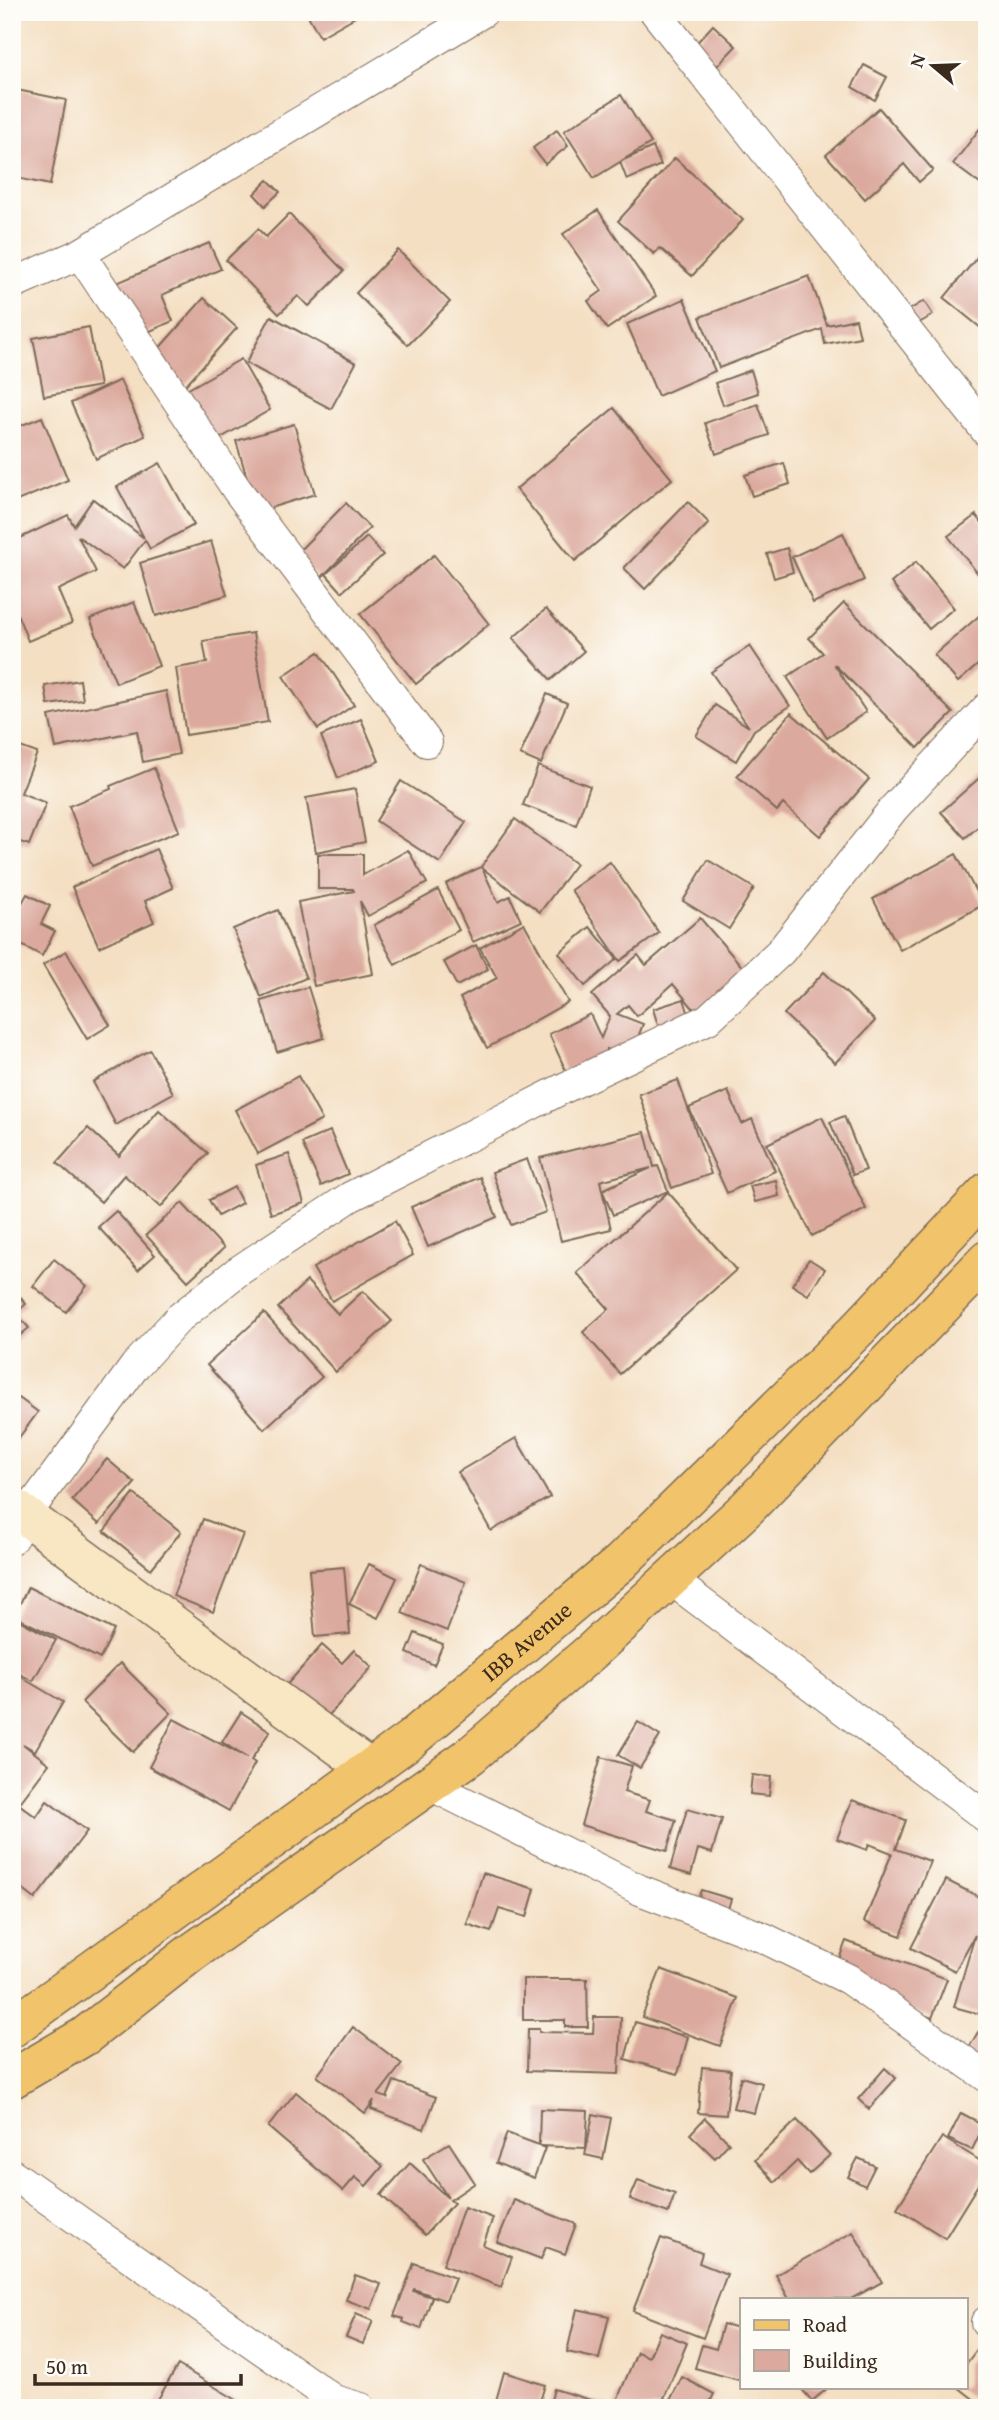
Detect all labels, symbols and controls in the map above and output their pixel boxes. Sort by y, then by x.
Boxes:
north arrow [898,32,968,102]
text: N [902,50,932,71]
street label: IBB Avenue [474,1593,579,1689]
legend [740,2298,968,2388]
text: Road [803,2309,848,2340]
scale bar [35,2343,242,2387]
text: Building [803,2345,878,2376]
text: 50 m [46,2351,88,2382]

